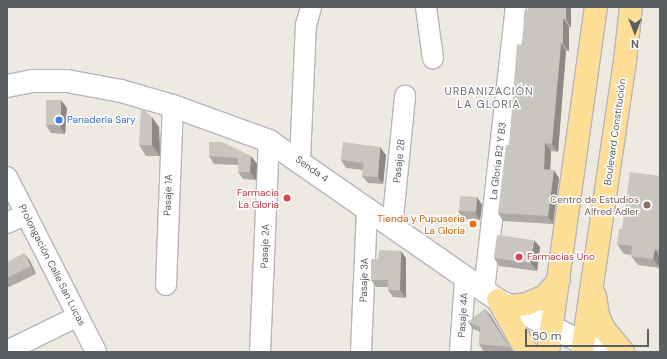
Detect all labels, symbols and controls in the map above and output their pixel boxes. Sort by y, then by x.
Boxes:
north arrow [615,12,655,52]
text: N [631,37,639,51]
street label: Boulevard Constitución [602,78,628,186]
district label: URBANIZACIÓN LA GLORIA [444,85,534,111]
place label: Panadería Sary [67,114,136,126]
marker: Panadería Sary [54,115,64,125]
street label: La Gloria B2 Y B3 [487,121,509,201]
street label: Pasaje 2B [391,138,407,184]
street label: Senda 4 [293,153,331,185]
street label: Pasaje 1A [161,174,175,216]
place label: Farmacia La Gloria [237,186,279,210]
marker: Farmacia La Gloria [282,193,292,203]
place label: Centro de Estudios Alfred Adler [550,193,639,216]
marker: Centro de Estudios Alfred Adler [642,200,652,210]
street label: Prolongación Calle San Lucas [16,202,88,328]
place label: Tienda y Pupuseria La Gloria [377,212,465,236]
marker: Tienda y Pupuseria La Gloria [468,219,478,229]
street label: Pasaje 2A [258,223,272,269]
place label: Farmacias Uno [527,251,595,263]
marker: Farmacias Uno [514,252,524,262]
street label: Pasaje 3A [357,258,371,302]
street label: Pasaje 4A [455,292,471,338]
scale bar [527,321,651,347]
text: 50 m [532,328,561,344]

